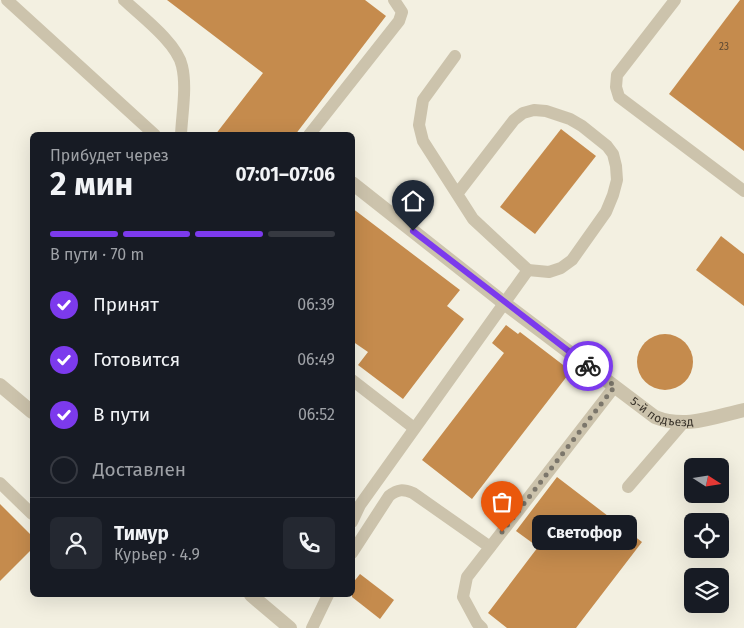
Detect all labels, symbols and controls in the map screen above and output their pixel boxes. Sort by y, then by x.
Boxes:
house number: 23 [719,41,729,53]
text: Прибудет через [50,146,169,165]
text: 07:01–07:06 [235,163,335,186]
text: 2 мин [50,165,133,203]
pin [392,180,434,231]
icon: home [399,187,427,215]
text: В пути · 70 m [50,245,144,264]
icon: check [50,291,78,319]
text: Принят [93,293,159,316]
text: 06:39 [297,295,335,314]
courier [563,341,613,391]
icon: check [50,346,78,374]
text: Готовится [93,348,180,371]
text: 06:49 [297,350,335,369]
icon: bike [574,352,602,380]
street label: 5-й подъезд [628,394,694,429]
icon: check [50,401,78,429]
text: В пути [93,403,150,426]
text: 06:52 [298,405,335,424]
text: Доставлен [93,458,186,481]
north arrow [684,458,729,502]
map controls [684,458,729,613]
pin [481,481,523,532]
icon: bag [488,488,516,516]
button: locate [684,513,729,558]
callout: Светофор [532,514,637,550]
button: person [50,517,102,569]
button: phone [283,517,335,569]
text: Тимур [114,522,169,545]
text: Светофор [547,523,622,542]
text: Курьер · 4.9 [114,545,200,564]
button: layers [684,568,729,613]

